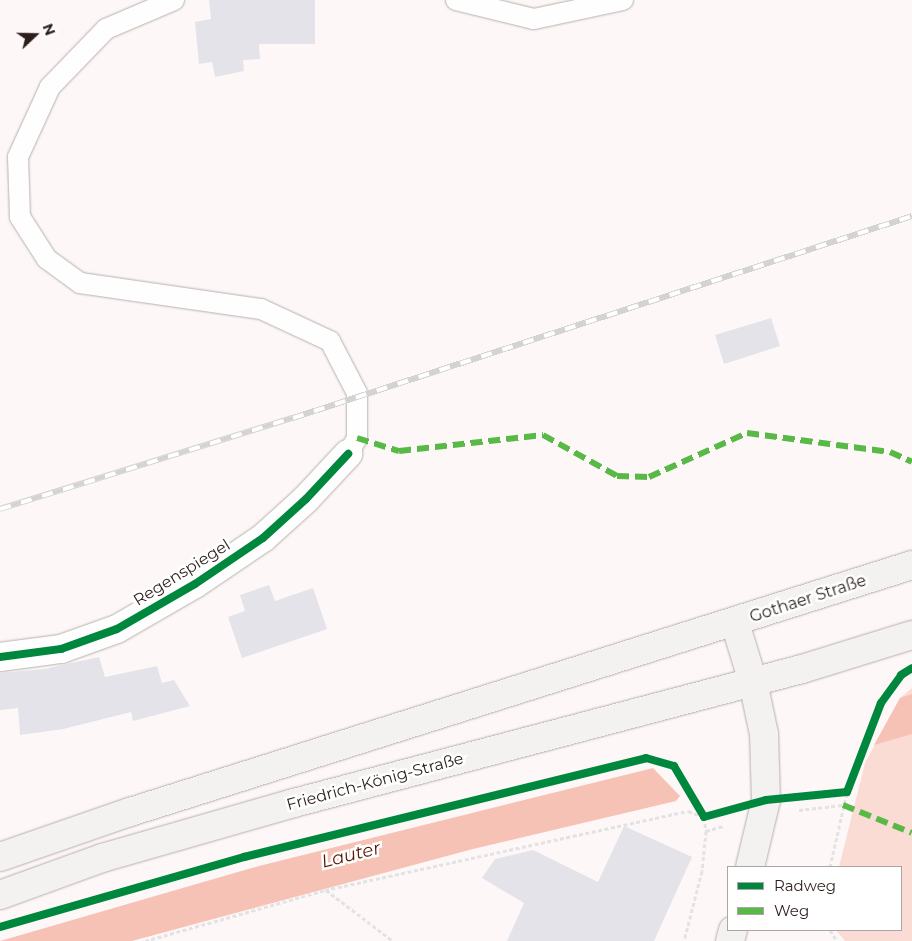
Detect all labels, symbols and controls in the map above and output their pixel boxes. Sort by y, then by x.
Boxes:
north arrow [10,10,60,60]
text: N [39,21,59,38]
street label: Regenspiegel [130,536,234,610]
street label: Gothaer Straße [747,571,869,627]
street label: Friedrich-König-Straße [284,749,466,815]
water label: Lauter [319,837,383,873]
legend [727,866,902,931]
text: Radweg [774,876,836,895]
text: Weg [774,901,809,920]

